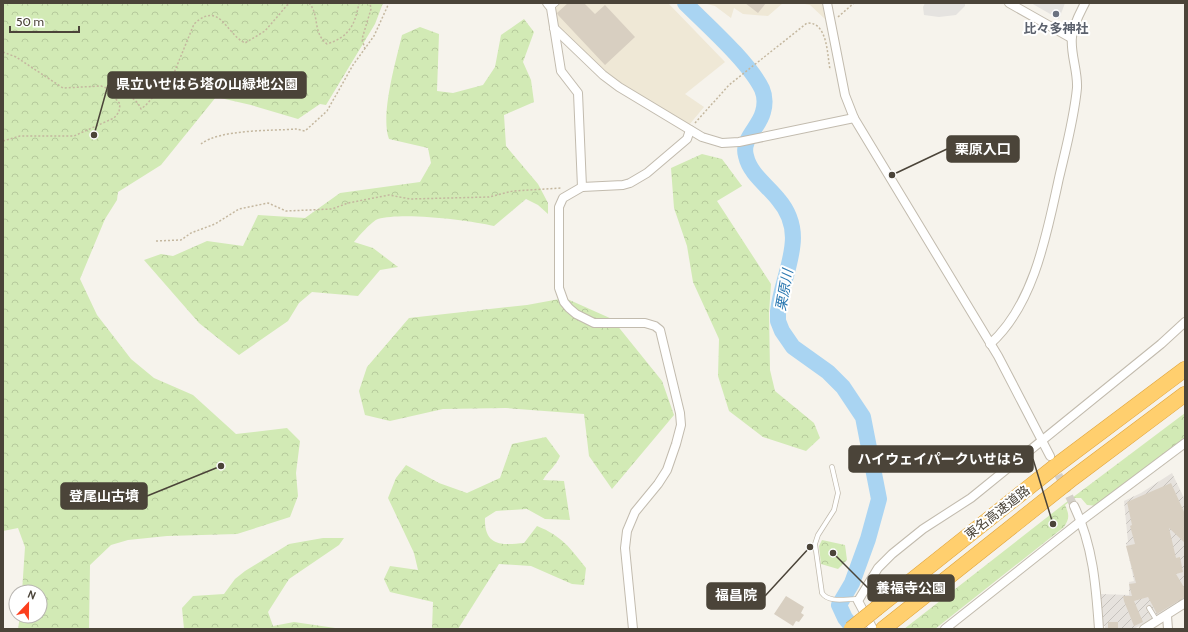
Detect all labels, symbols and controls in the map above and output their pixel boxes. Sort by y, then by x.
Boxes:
scale bar [10,8,79,34]
marker: 比々多神社 [1051,9,1061,19]
text: 50 m [16,14,44,29]
place label: 比々多神社 [1023,20,1089,36]
callout: 県立いせはら塔の山緑地公園 [108,72,306,98]
text: 県立いせはら塔の山緑地公園 [116,75,298,93]
callout: 栗原入口 [947,136,1019,162]
text: 栗原入口 [955,140,1011,158]
water label: 栗原川 [771,266,797,312]
callout: ハイウェイパークいせはら [849,446,1033,472]
text: ハイウェイパークいせはら [857,450,1025,468]
street label: 東名高速道路 [961,482,1033,542]
callout: 登尾山古墳 [61,483,147,509]
text: 登尾山古墳 [69,487,139,505]
callout: 養福寺公園 [868,575,954,601]
text: 養福寺公園 [876,579,946,597]
callout: 福昌院 [707,583,765,609]
north arrow [8,584,48,624]
text: 福昌院 [715,586,757,604]
text: N [26,587,38,603]

